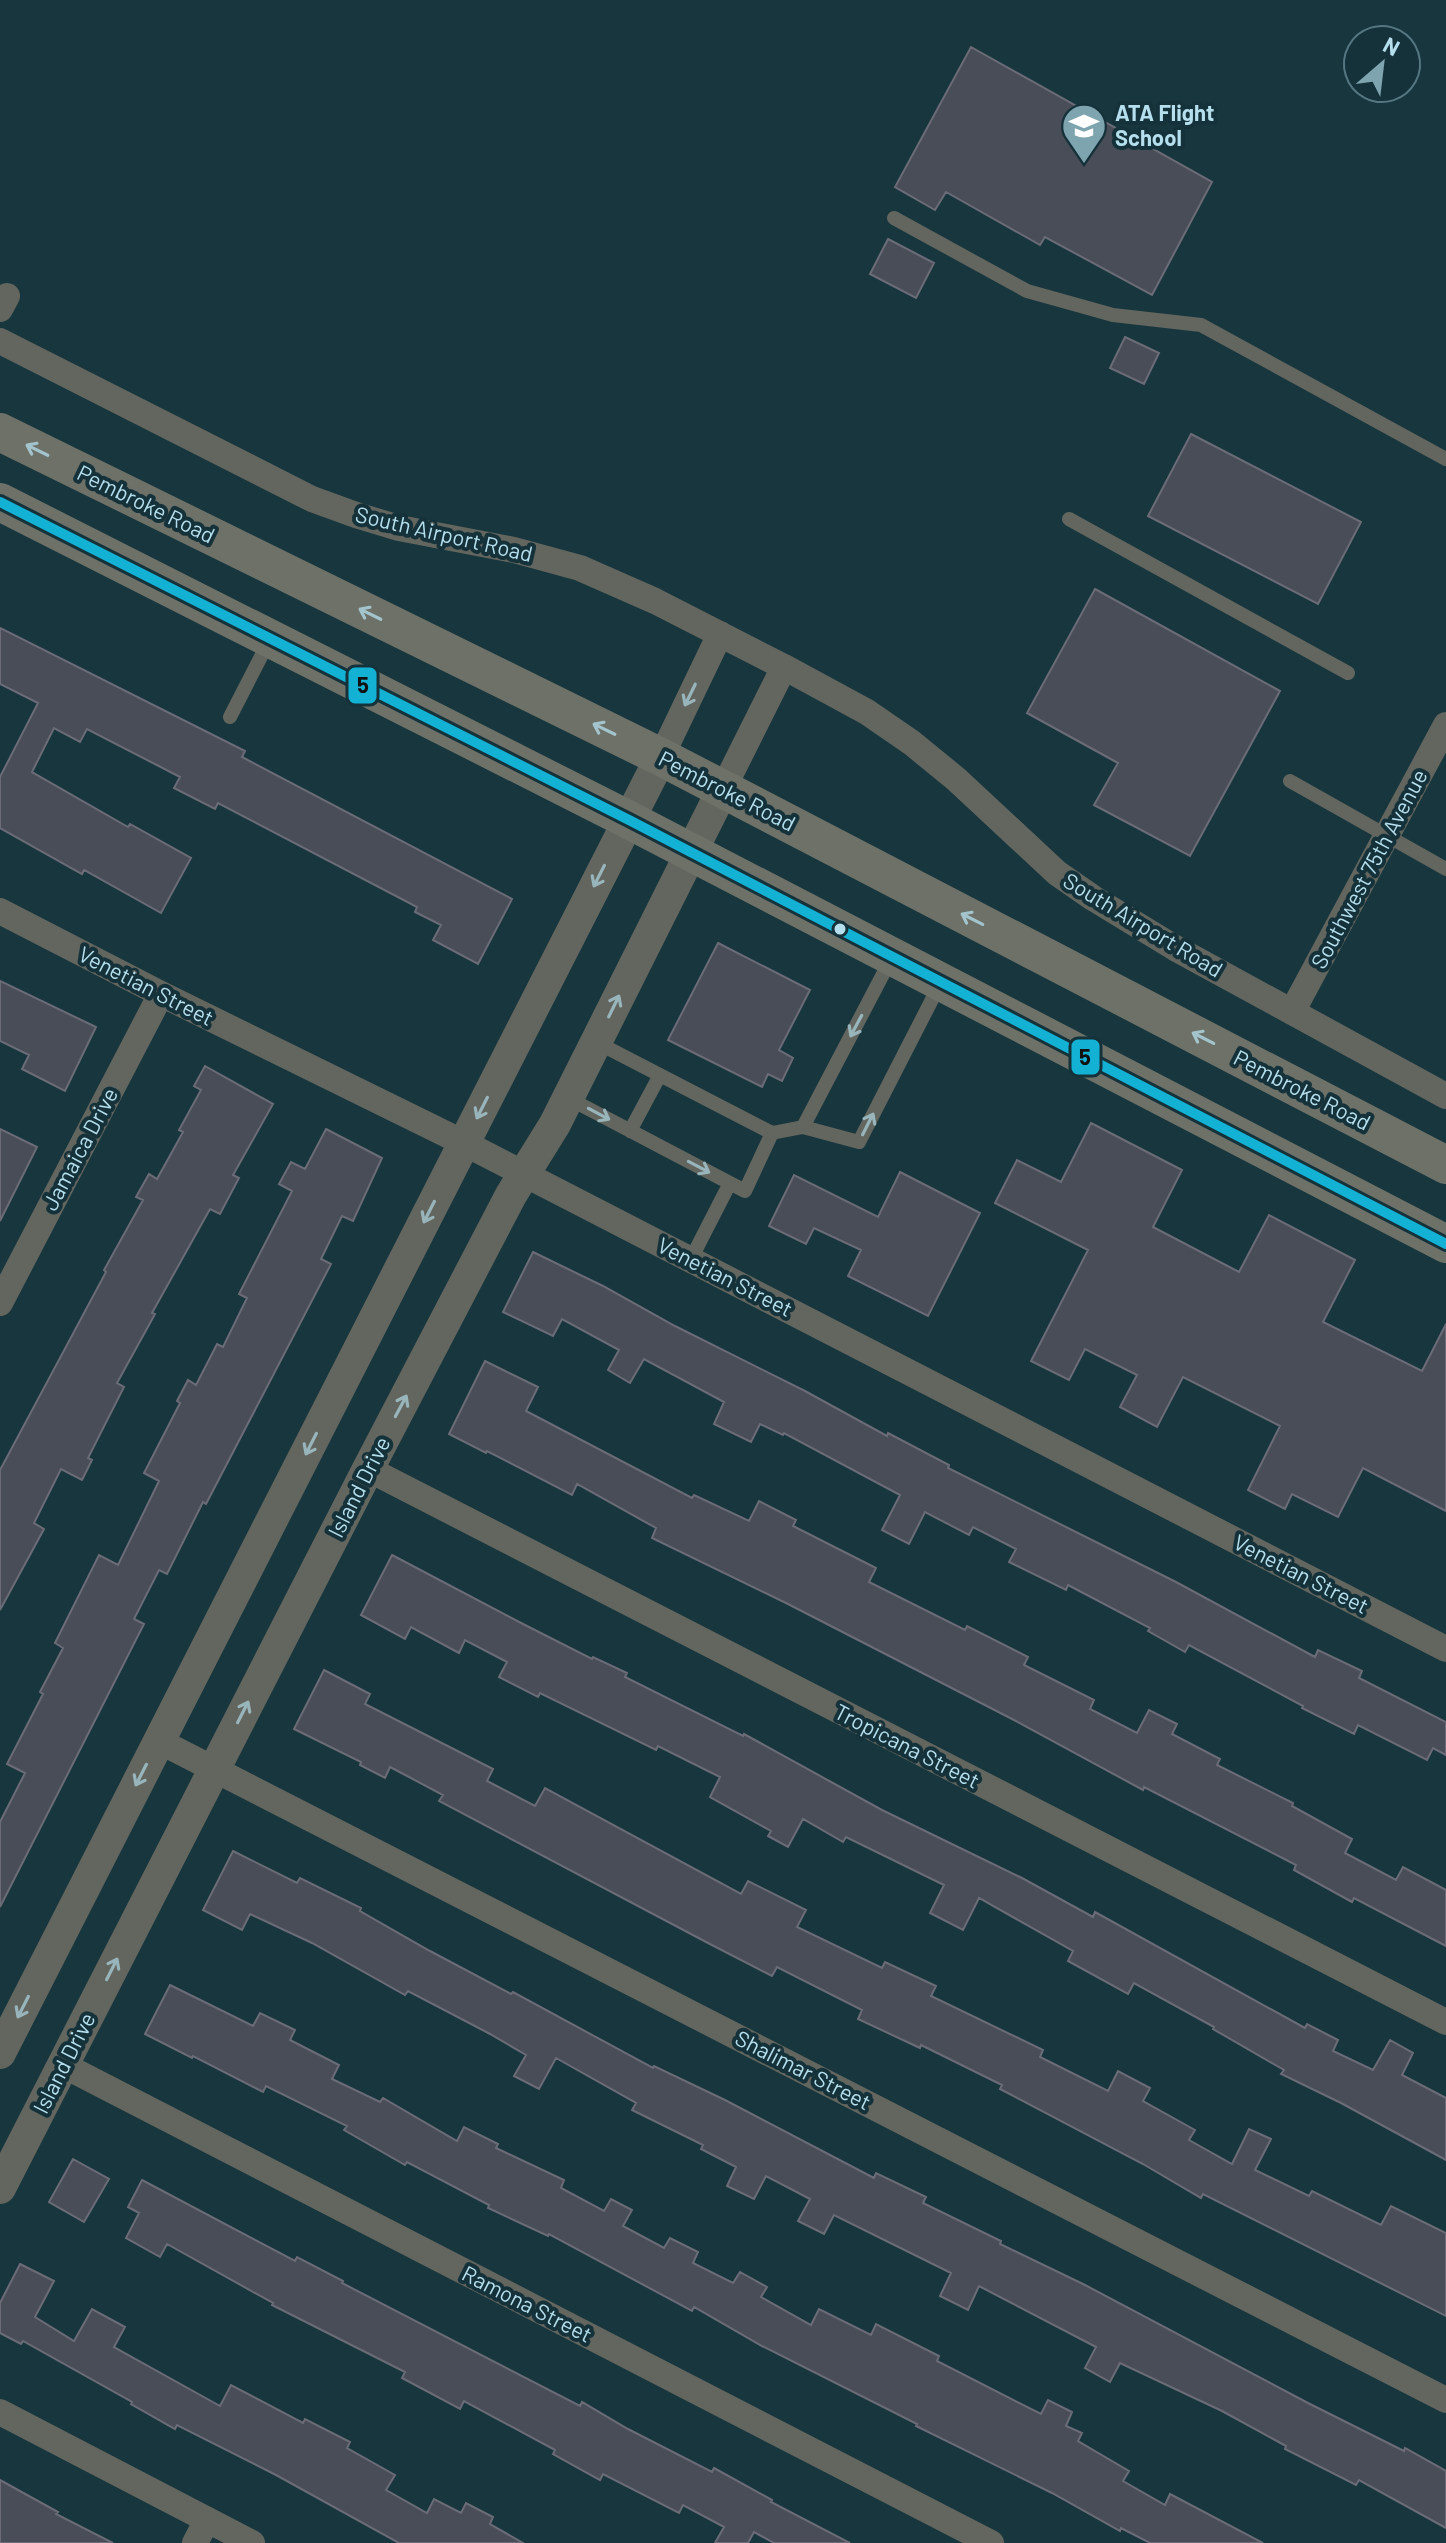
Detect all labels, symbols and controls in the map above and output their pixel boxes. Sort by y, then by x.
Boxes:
north arrow [1342,24,1422,104]
text: N [1379,31,1404,60]
place label: ATA Flight School [1115,99,1214,150]
school or university icon: ATA Flight School [1060,102,1108,165]
one-way arrow [25,442,49,457]
street label: Pembroke Road [73,459,219,548]
street label: South Airport Road [353,500,535,566]
one-way arrow [359,606,383,621]
line badge: 5 [347,666,378,705]
text: 5 [357,671,369,697]
one-way arrow [682,683,697,707]
one-way arrow [592,720,616,736]
street label: Pembroke Road [655,745,800,836]
street label: Southwest 75th Avenue [1304,764,1432,973]
one-way arrow [591,863,607,887]
street label: South Airport Road [1059,866,1228,982]
one-way arrow [961,910,985,926]
unlabelled marker [832,921,848,937]
street label: Venetian Street [75,940,218,1030]
one-way arrow [606,995,622,1019]
one-way arrow [848,1013,864,1037]
one-way arrow [1191,1030,1215,1046]
line badge: 5 [1070,1038,1101,1076]
text: 5 [1079,1043,1091,1069]
street label: Pembroke Road [1230,1044,1375,1135]
street label: Jamaica Drive [36,1083,122,1214]
one-way arrow [474,1095,489,1119]
one-way arrow [586,1107,610,1123]
one-way arrow [861,1112,877,1136]
one-way arrow [687,1159,711,1175]
one-way arrow [420,1200,436,1224]
street label: Venetian Street [654,1231,797,1321]
one-way arrow [393,1395,409,1419]
one-way arrow [302,1431,318,1455]
street label: Island Drive [322,1432,395,1541]
street label: Venetian Street [1230,1528,1373,1618]
street label: Tropicana Street [831,1697,984,1793]
one-way arrow [236,1701,252,1725]
one-way arrow [133,1763,149,1787]
one-way arrow [105,1957,120,1981]
one-way arrow [15,1994,31,2018]
street label: Island Drive [27,2008,100,2117]
street label: Shalimar Street [731,2024,876,2114]
street label: Ramona Street [458,2259,597,2347]

